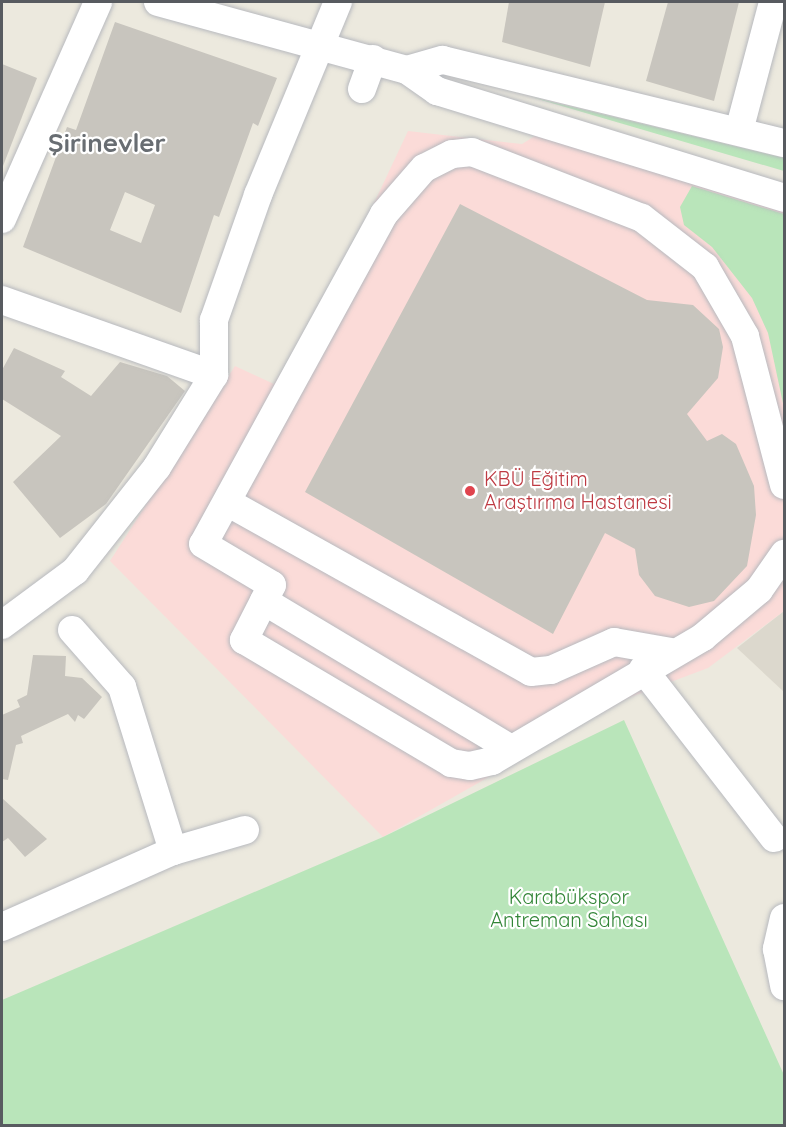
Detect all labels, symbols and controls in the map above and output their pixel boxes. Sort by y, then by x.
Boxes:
district label: Şirinevler [48,127,166,159]
place label: KBÜ Eğitim Araştırma Hastanesi [484,467,672,514]
marker: KBÜ Eğitim Araştırma Hastanesi [461,482,479,500]
park label: Karabükspor Antreman Sahası [490,884,648,931]

